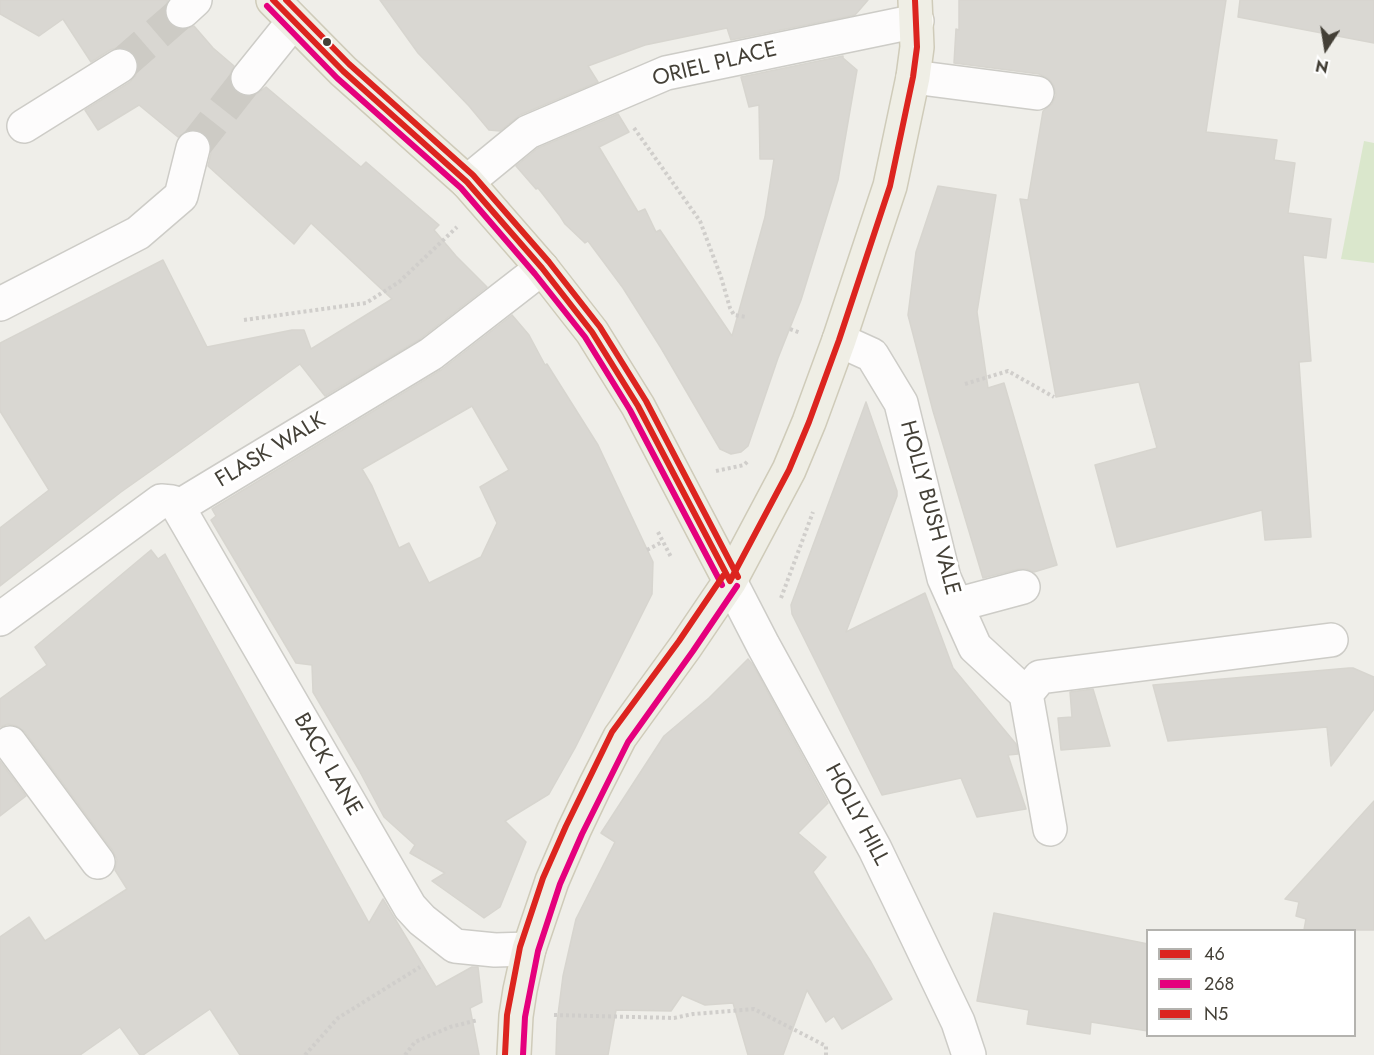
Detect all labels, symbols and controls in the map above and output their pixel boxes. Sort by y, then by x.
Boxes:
north arrow [1296,18,1356,78]
unlabelled marker [321,36,333,48]
street label: ORIEL PLACE [650,37,780,93]
text: N [1314,54,1331,79]
street label: FLASK WALK [211,408,331,494]
street label: HOLLY BUSH VALE [893,418,965,598]
street label: BACK LANE [287,709,367,821]
street label: HOLLY HILL [818,760,894,870]
legend [1146,929,1356,1037]
text: 46 [1204,941,1225,967]
text: 268 [1204,971,1234,997]
text: N5 [1204,1001,1228,1027]

